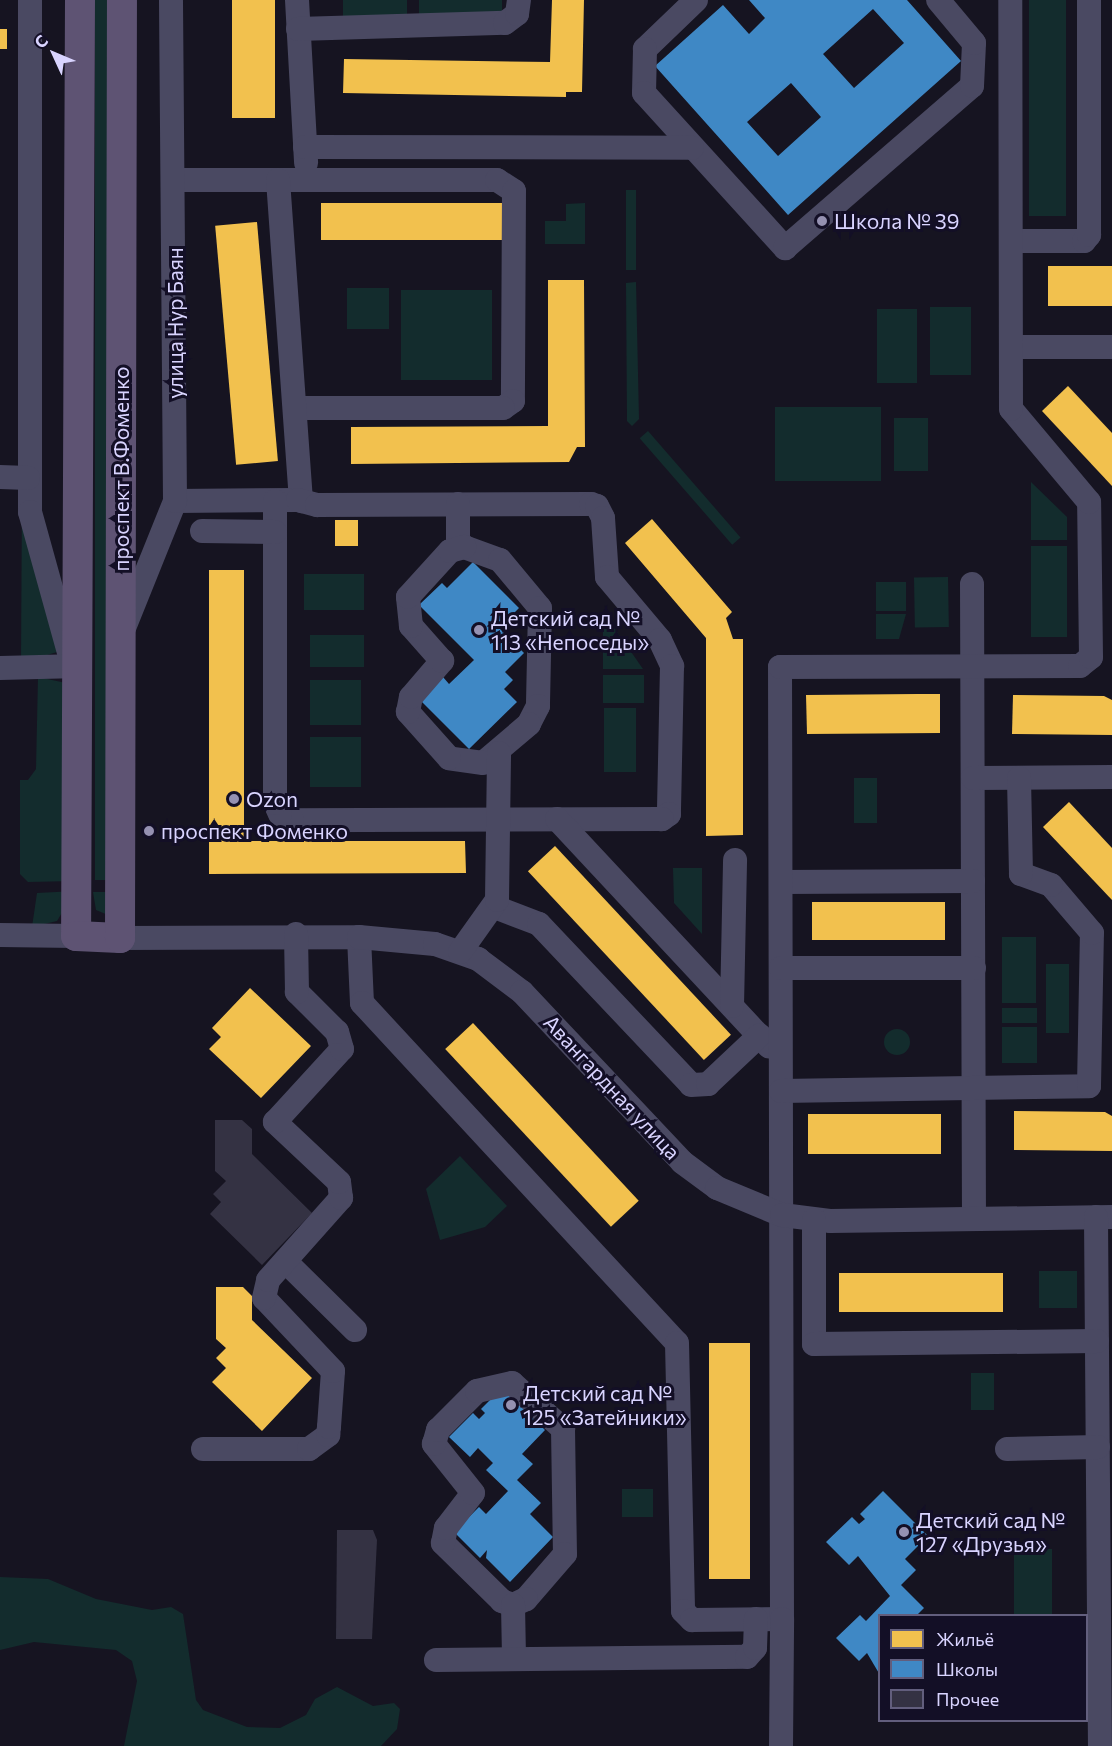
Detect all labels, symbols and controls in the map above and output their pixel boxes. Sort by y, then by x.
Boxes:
north arrow [24,24,84,84]
text: С [30,31,51,52]
place label: Школа № 39 [834,208,959,234]
marker: Школа № 39 [815,214,829,228]
street label: улица Нур Баян [162,247,188,399]
street label: проспект В.Фоменко [108,367,134,571]
place label: Детский сад № 113 «Непоседы» [491,605,649,655]
marker: Детский сад № 113 «Непоседы» [472,623,486,637]
place label: Ozon [246,786,298,812]
marker: Ozon [227,792,241,806]
place label: проспект Фоменко [161,818,348,844]
marker: проспект Фоменко [142,824,156,838]
street label: Авангардная улица [539,1009,685,1165]
place label: Детский сад № 125 «Затейники» [523,1380,687,1430]
marker: Детский сад № 125 «Затейники» [504,1398,518,1412]
place label: Детский сад № 127 «Друзья» [916,1507,1065,1557]
marker: Детский сад № 127 «Друзья» [897,1525,911,1539]
legend [878,1614,1088,1722]
text: Жильё [936,1628,994,1650]
text: Школы [936,1658,998,1680]
text: Прочее [936,1688,999,1710]

